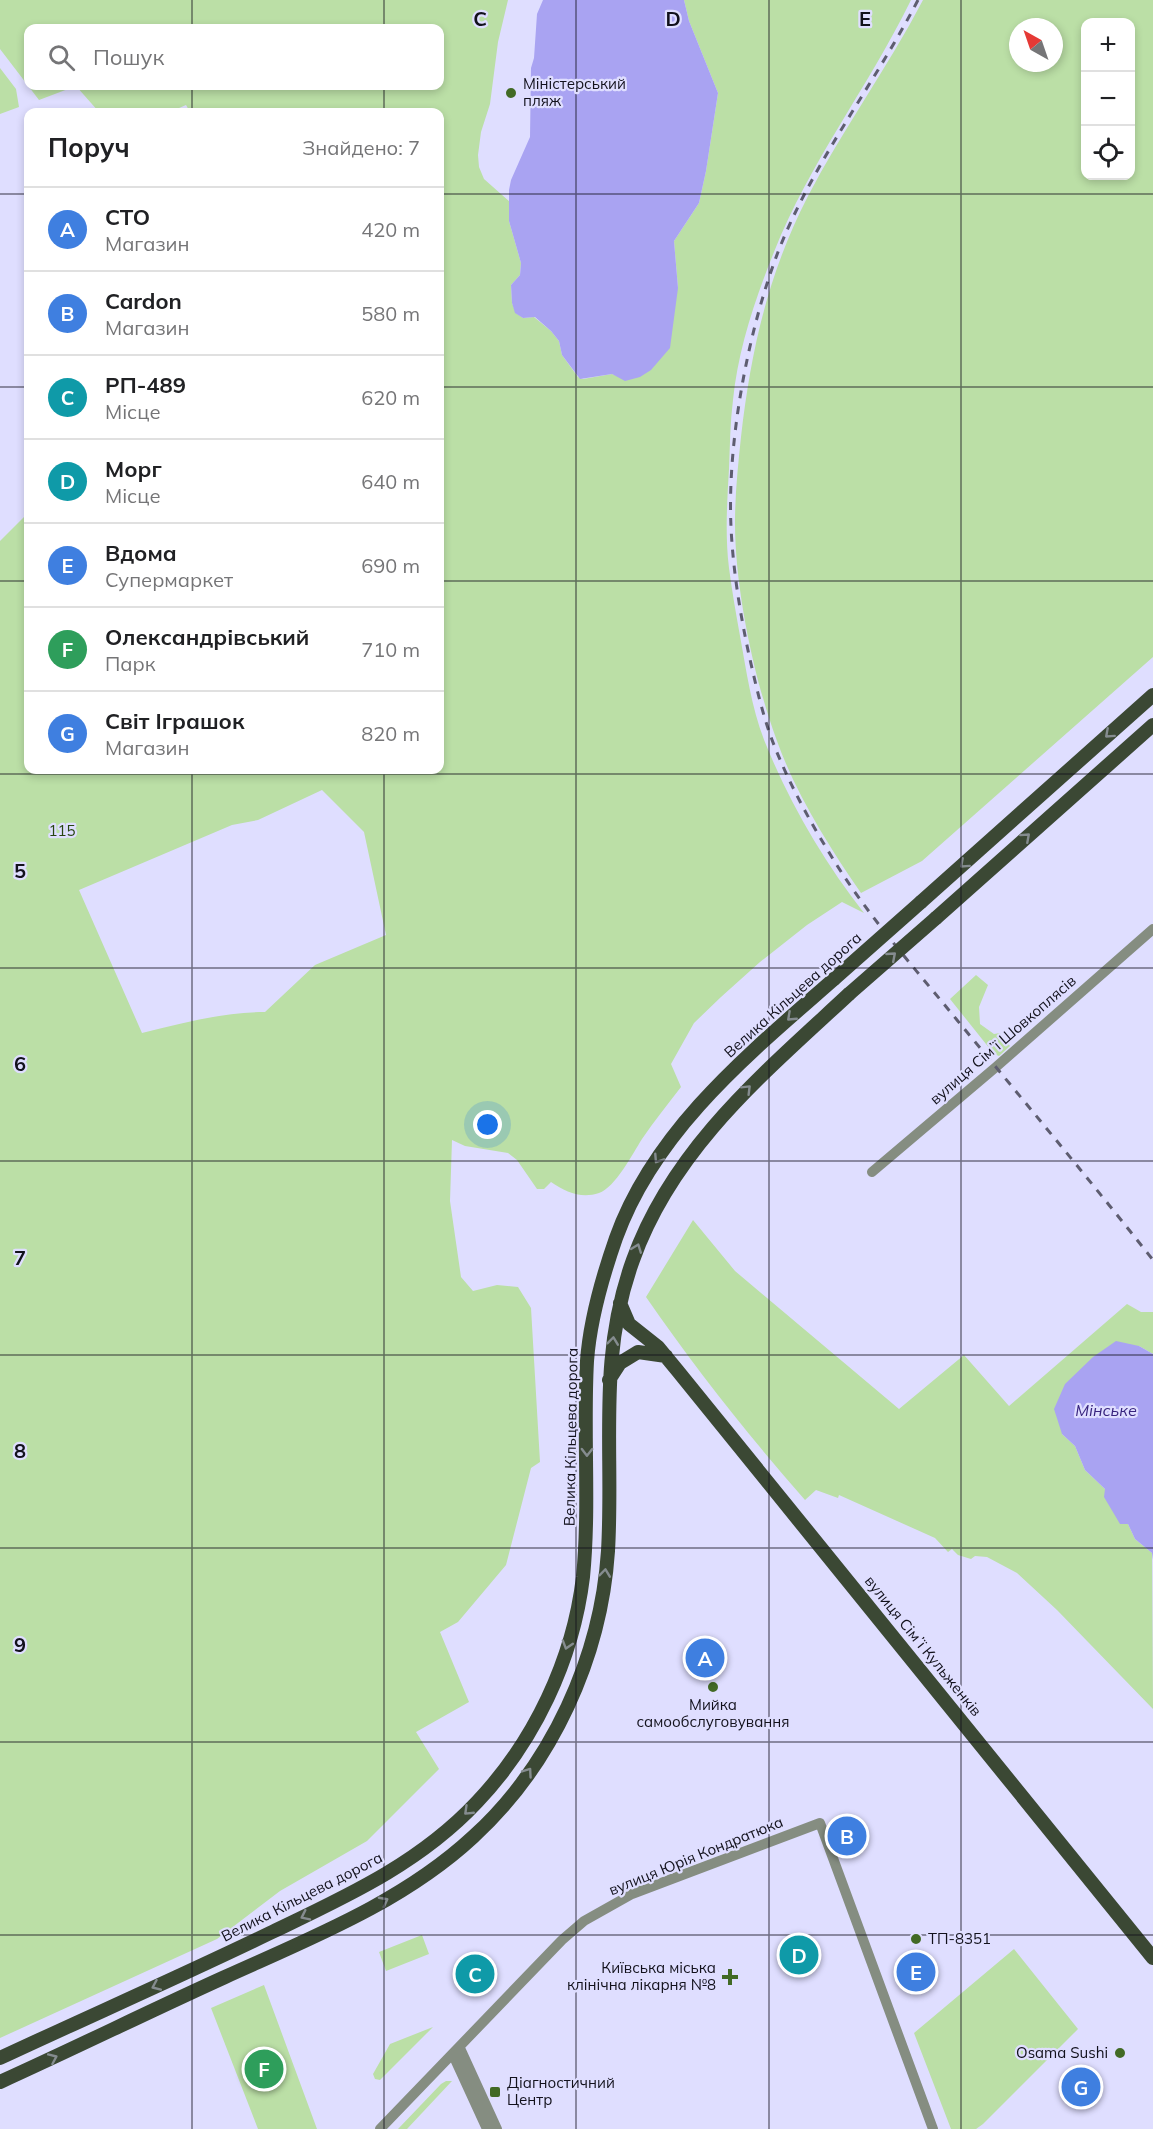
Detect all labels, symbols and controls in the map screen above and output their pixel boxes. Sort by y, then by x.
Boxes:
text: C [473,6,487,31]
text: D [665,6,681,31]
text: E [859,6,871,31]
north arrow [1009,18,1063,72]
map controls [1081,18,1135,180]
button: + [1081,18,1135,72]
search box [24,24,444,90]
icon: search [45,41,78,74]
text: Пошук [93,43,164,71]
button: − [1081,72,1135,126]
place label: Міністерський пляж [523,74,626,110]
marker: Міністерський пляж [504,86,518,100]
button: locate [1081,126,1135,180]
text: Поруч [48,131,130,164]
text: Знайдено: 7 [302,135,420,160]
text: СТО [105,203,150,231]
text: A [60,217,75,242]
text: 420 m [361,217,420,242]
text: Магазин [105,231,189,256]
text: Cardon [105,287,182,315]
text: B [61,301,74,326]
text: 580 m [361,301,420,326]
text: Магазин [105,315,189,340]
text: РП-489 [105,371,186,399]
text: C [61,385,74,410]
text: 620 m [361,385,420,410]
text: Місце [105,399,161,424]
text: Морг [105,455,162,483]
text: D [60,469,75,494]
text: 640 m [361,469,420,494]
text: Місце [105,483,161,508]
text: Вдома [105,539,177,567]
text: E [62,553,73,578]
text: 690 m [361,553,420,578]
text: Супермаркет [105,567,233,592]
text: Олександрівський [105,623,309,651]
text: F [62,637,73,662]
text: 710 m [361,637,420,662]
text: Парк [105,651,155,676]
text: Світ Іграшок [105,707,244,735]
text: G [60,721,75,746]
text: 820 m [361,721,420,746]
one-way arrow [1106,727,1116,738]
text: Магазин [105,735,189,760]
park label: 115 [48,821,76,840]
one-way arrow [1020,833,1030,844]
one-way arrow [960,857,971,868]
text: 5 [14,858,26,883]
street label: Велика Кільцева дорога [720,928,865,1061]
one-way arrow [885,952,896,963]
street label: вулиця Сімʼї Шовкоплясів [926,971,1080,1108]
one-way arrow [787,1010,798,1021]
text: 6 [14,1051,26,1076]
one-way arrow [740,1085,751,1096]
your location [473,1110,502,1139]
one-way arrow [654,1153,665,1164]
one-way arrow [630,1243,642,1254]
text: 7 [14,1245,26,1270]
one-way arrow [606,1337,618,1346]
street label: Велика Кільцева дорога [559,1348,582,1526]
water label: Мінське [1075,1400,1137,1420]
text: 8 [14,1438,26,1463]
one-way arrow [580,1448,593,1457]
one-way arrow [598,1568,611,1577]
street label: вулиця Сімʼї Кульженків [861,1572,986,1720]
text: 9 [14,1632,26,1657]
pin: A [686,1636,724,1680]
one-way arrow [562,1639,574,1650]
marker: Мийка самообслуговування [706,1680,720,1694]
place label: Мийка самообслуговування [636,1695,790,1731]
one-way arrow [521,1767,532,1778]
one-way arrow [465,1803,476,1814]
street label: вулиця Юрія Кондратюка [606,1812,786,1899]
pin: B [828,1814,866,1858]
street label: Велика Кільцева дорога [218,1848,386,1946]
one-way arrow [378,1897,389,1908]
one-way arrow [301,1908,312,1920]
place label: ТП-8351 [928,1929,991,1948]
pin: D [780,1932,818,1978]
marker: ТП-8351 [909,1932,923,1946]
pin: E [896,1950,936,1994]
pin: C [456,1952,494,1996]
place label: Київська міська клінічна лікарня №8 [567,1958,716,1994]
marker: Київська міська клінічна лікарня №8 [721,1968,739,1986]
one-way arrow [151,1979,162,1991]
place label: Osama Sushi [1016,2043,1108,2062]
pin: F [244,2046,284,2092]
marker: Osama Sushi [1113,2046,1127,2060]
one-way arrow [47,2053,58,2065]
pin: G [1062,2064,1100,2110]
place label: Діагностичний Центр [507,2073,615,2109]
marker: Діагностичний Центр [488,2085,502,2099]

